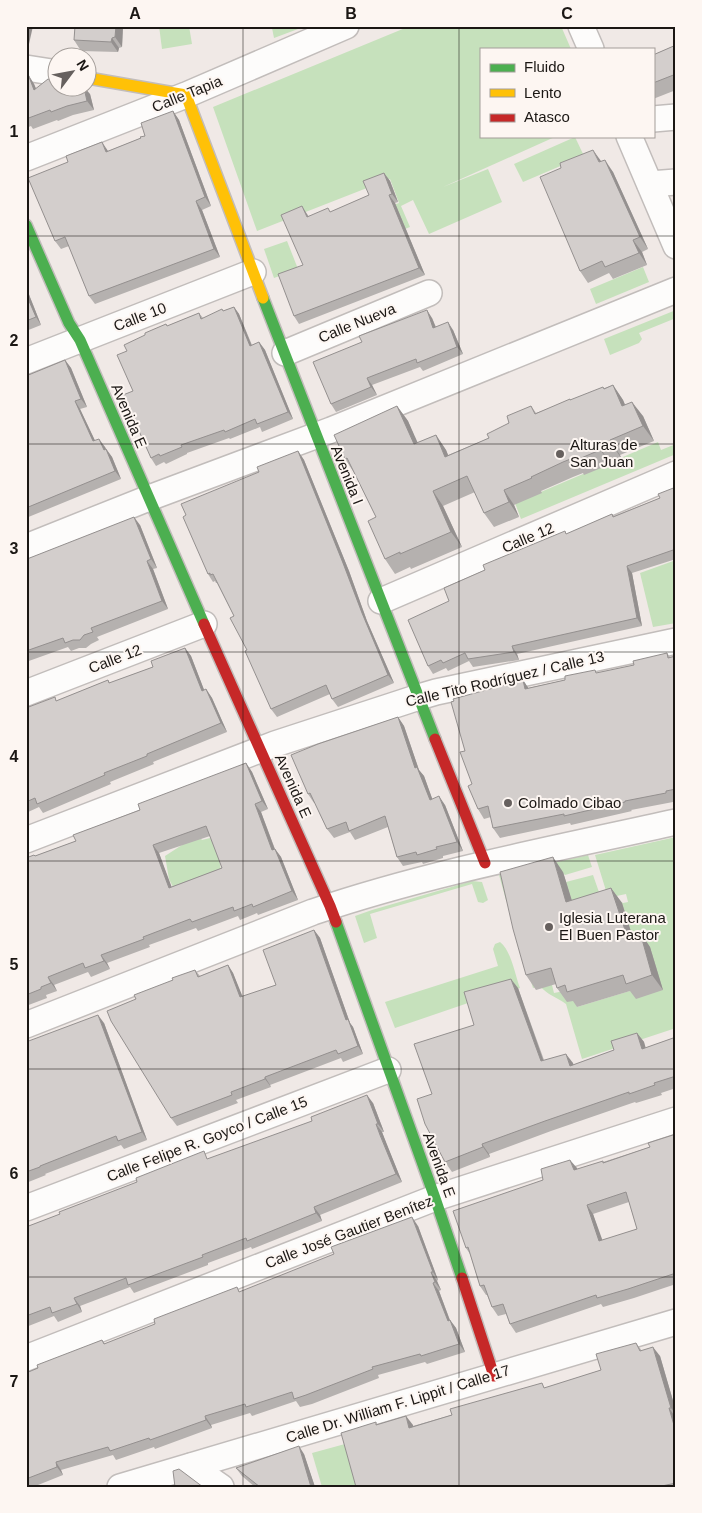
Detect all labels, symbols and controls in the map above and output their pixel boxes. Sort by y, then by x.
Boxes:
text: A [129,5,141,22]
text: B [345,5,357,22]
text: C [561,5,573,22]
north arrow [48,48,98,98]
legend [480,48,654,138]
text: N [74,57,92,74]
text: Fluido [524,58,565,75]
street label: Calle Tapia [149,72,225,115]
text: Lento [524,84,562,101]
text: Atasco [524,108,570,125]
text: 1 [10,123,19,140]
street label: Calle 10 [111,299,169,334]
street label: Calle Nueva [316,299,398,346]
text: 2 [10,332,19,349]
street label: Avenida E [108,381,151,450]
place label: Alturas de San Juan [570,436,638,470]
street label: Avenida I [328,443,367,507]
marker: Alturas de San Juan [554,448,566,460]
street label: Calle 12 [499,519,556,556]
text: 3 [10,540,19,557]
street label: Calle 12 [86,641,144,676]
street label: Calle Tito Rodríguez / Calle 13 [404,647,606,710]
text: 4 [10,748,19,765]
street label: Avenida E [272,751,315,820]
place label: Colmado Cibao [518,794,621,811]
marker: Colmado Cibao [502,797,514,809]
place label: Iglesia Luterana El Buen Pastor [559,909,666,943]
marker: Iglesia Luterana El Buen Pastor [543,921,555,933]
text: 5 [10,956,19,973]
street label: Calle Felipe R. Goyco / Calle 15 [104,1092,309,1185]
street label: Avenida E [420,1130,459,1200]
text: 6 [10,1165,19,1182]
street label: Calle José Gautier Benítez [262,1192,435,1271]
street label: Calle Dr. William F. Lippit / Calle 17 [284,1361,512,1446]
text: 7 [10,1373,19,1390]

